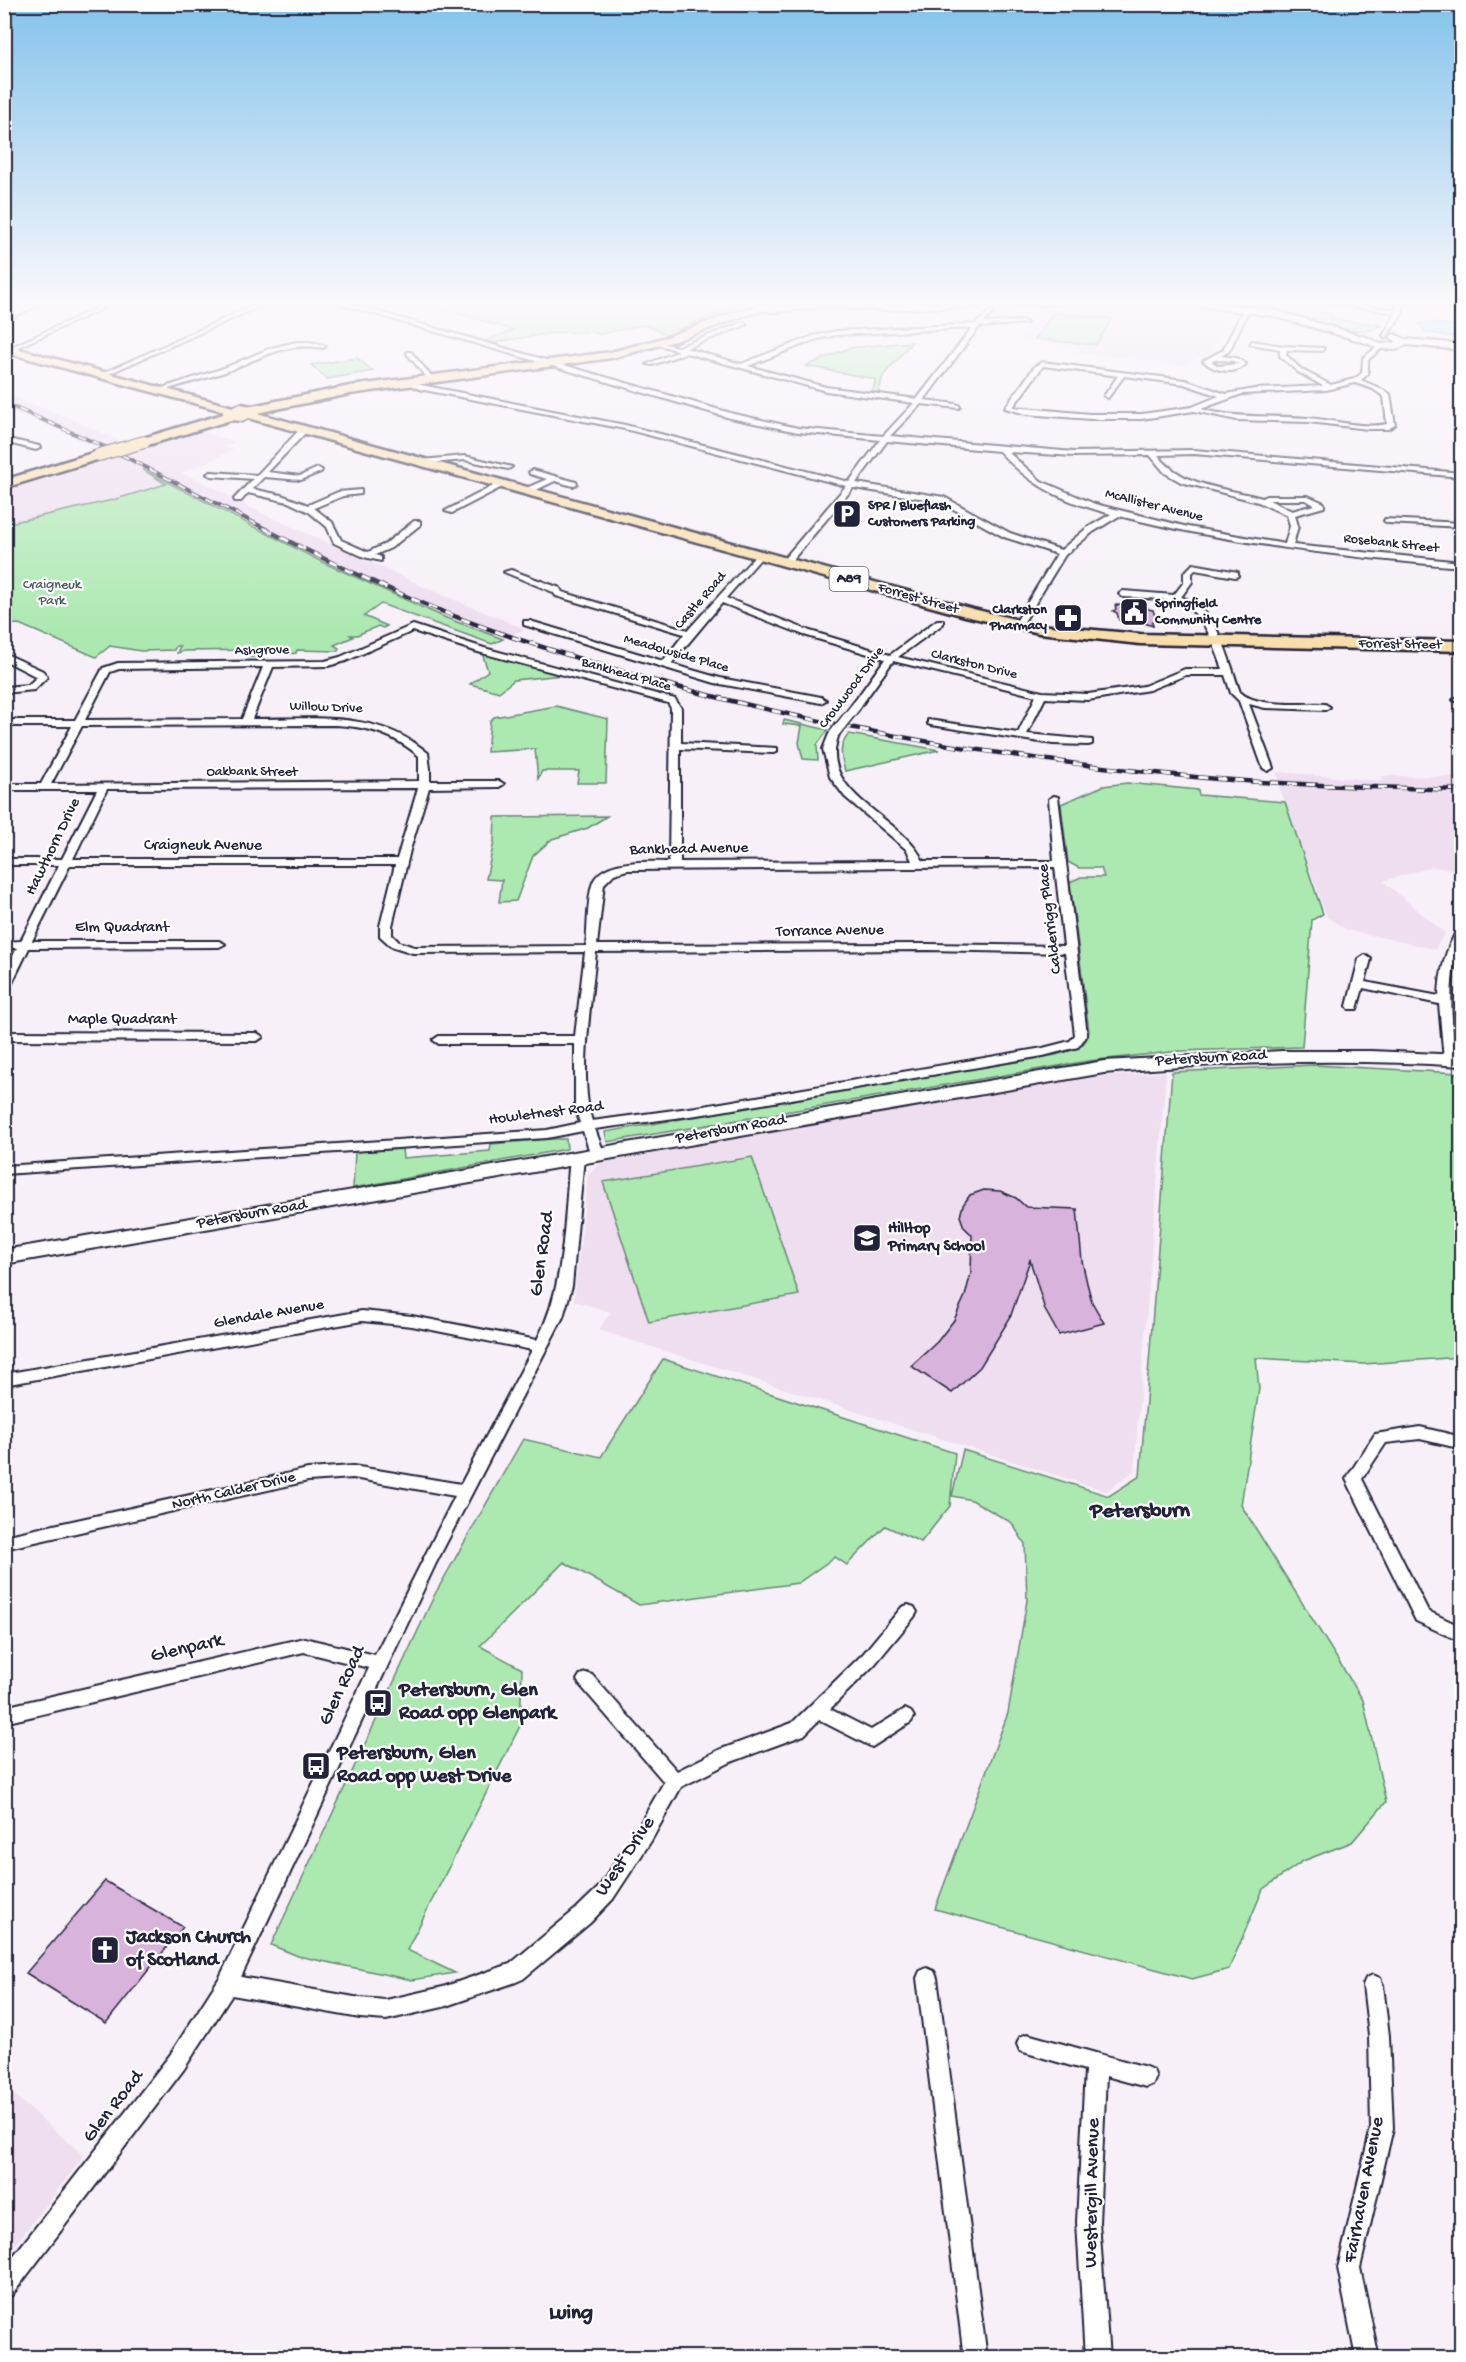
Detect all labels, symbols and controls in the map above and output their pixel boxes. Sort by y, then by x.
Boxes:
street label: McAllister Avenue [1103,486,1206,527]
parking icon: SPR / Blueflash Customers Parking [831,498,863,530]
place label: SPR / Blueflash Customers Parking [867,498,975,531]
street label: Rosebank Street [1343,531,1441,558]
street label: Castle Road [671,567,732,633]
road number: A89 [830,567,868,591]
park label: Craigneuk Park [23,577,83,610]
street label: Forrest Street [875,579,962,619]
public building icon: Springfield Community Centre [1118,596,1150,628]
place label: Springfield Community Centre [1154,596,1262,629]
place label: Clarkston Pharmacy [989,602,1047,635]
pharmacy icon: Clarkston Pharmacy [1052,602,1084,634]
street label: Meadowside Place [621,631,731,677]
street label: Forrest Street [1357,636,1443,654]
street label: Ashgrove [235,642,290,660]
street label: Crowwood Drive [816,643,889,732]
street label: Clarkston Drive [929,646,1020,684]
street label: Bankhead Place [578,654,674,696]
street label: Willow Drive [289,698,364,718]
street label: Oakbank Street [206,764,299,781]
street label: Hawthorn Drive [22,795,86,899]
street label: Craigneuk Avenue [144,837,263,856]
street label: Bankhead Avenue [628,839,749,861]
street label: Calderrigg Place [1035,862,1067,975]
street label: Elm Quadrant [75,919,170,938]
street label: Torrance Avenue [775,922,885,942]
street label: Maple Quadrant [68,1011,178,1030]
street label: Petersburn Road [1154,1047,1269,1071]
street label: Howletnest Road [488,1097,606,1130]
street label: Petersburn Road [674,1111,789,1149]
street label: Petersburn Road [195,1196,310,1234]
street label: Glen Road [526,1208,561,1298]
place label: Hilltop Primary School [887,1220,986,1257]
school or university icon: Hilltop Primary School [851,1222,883,1254]
street label: Glendale Avenue [212,1296,326,1334]
street label: North Calder Drive [170,1468,298,1515]
district label: Petersburn [1089,1499,1190,1525]
street label: Glenpark [148,1629,228,1669]
street label: Glen Road [315,1640,372,1729]
place label: Petersburn, Glen Road opp Glenpark [398,1680,558,1726]
bus stop icon: Petersburn, Glen Road opp Glenpark [362,1687,394,1719]
place label: Petersburn, Glen Road opp West Drive [336,1743,512,1789]
bus stop icon: Petersburn, Glen Road opp West Drive [300,1750,332,1782]
street label: West Drive [591,1812,661,1901]
place label: Jackson Church of Scotland [125,1927,251,1973]
church icon: Jackson Church of Scotland [89,1934,121,1966]
street label: Glen Road [79,2065,151,2148]
street label: Fairhaven Avenue [1339,2114,1391,2266]
street label: Westergill Avenue [1080,2117,1106,2268]
district label: Luing [549,2302,593,2327]

